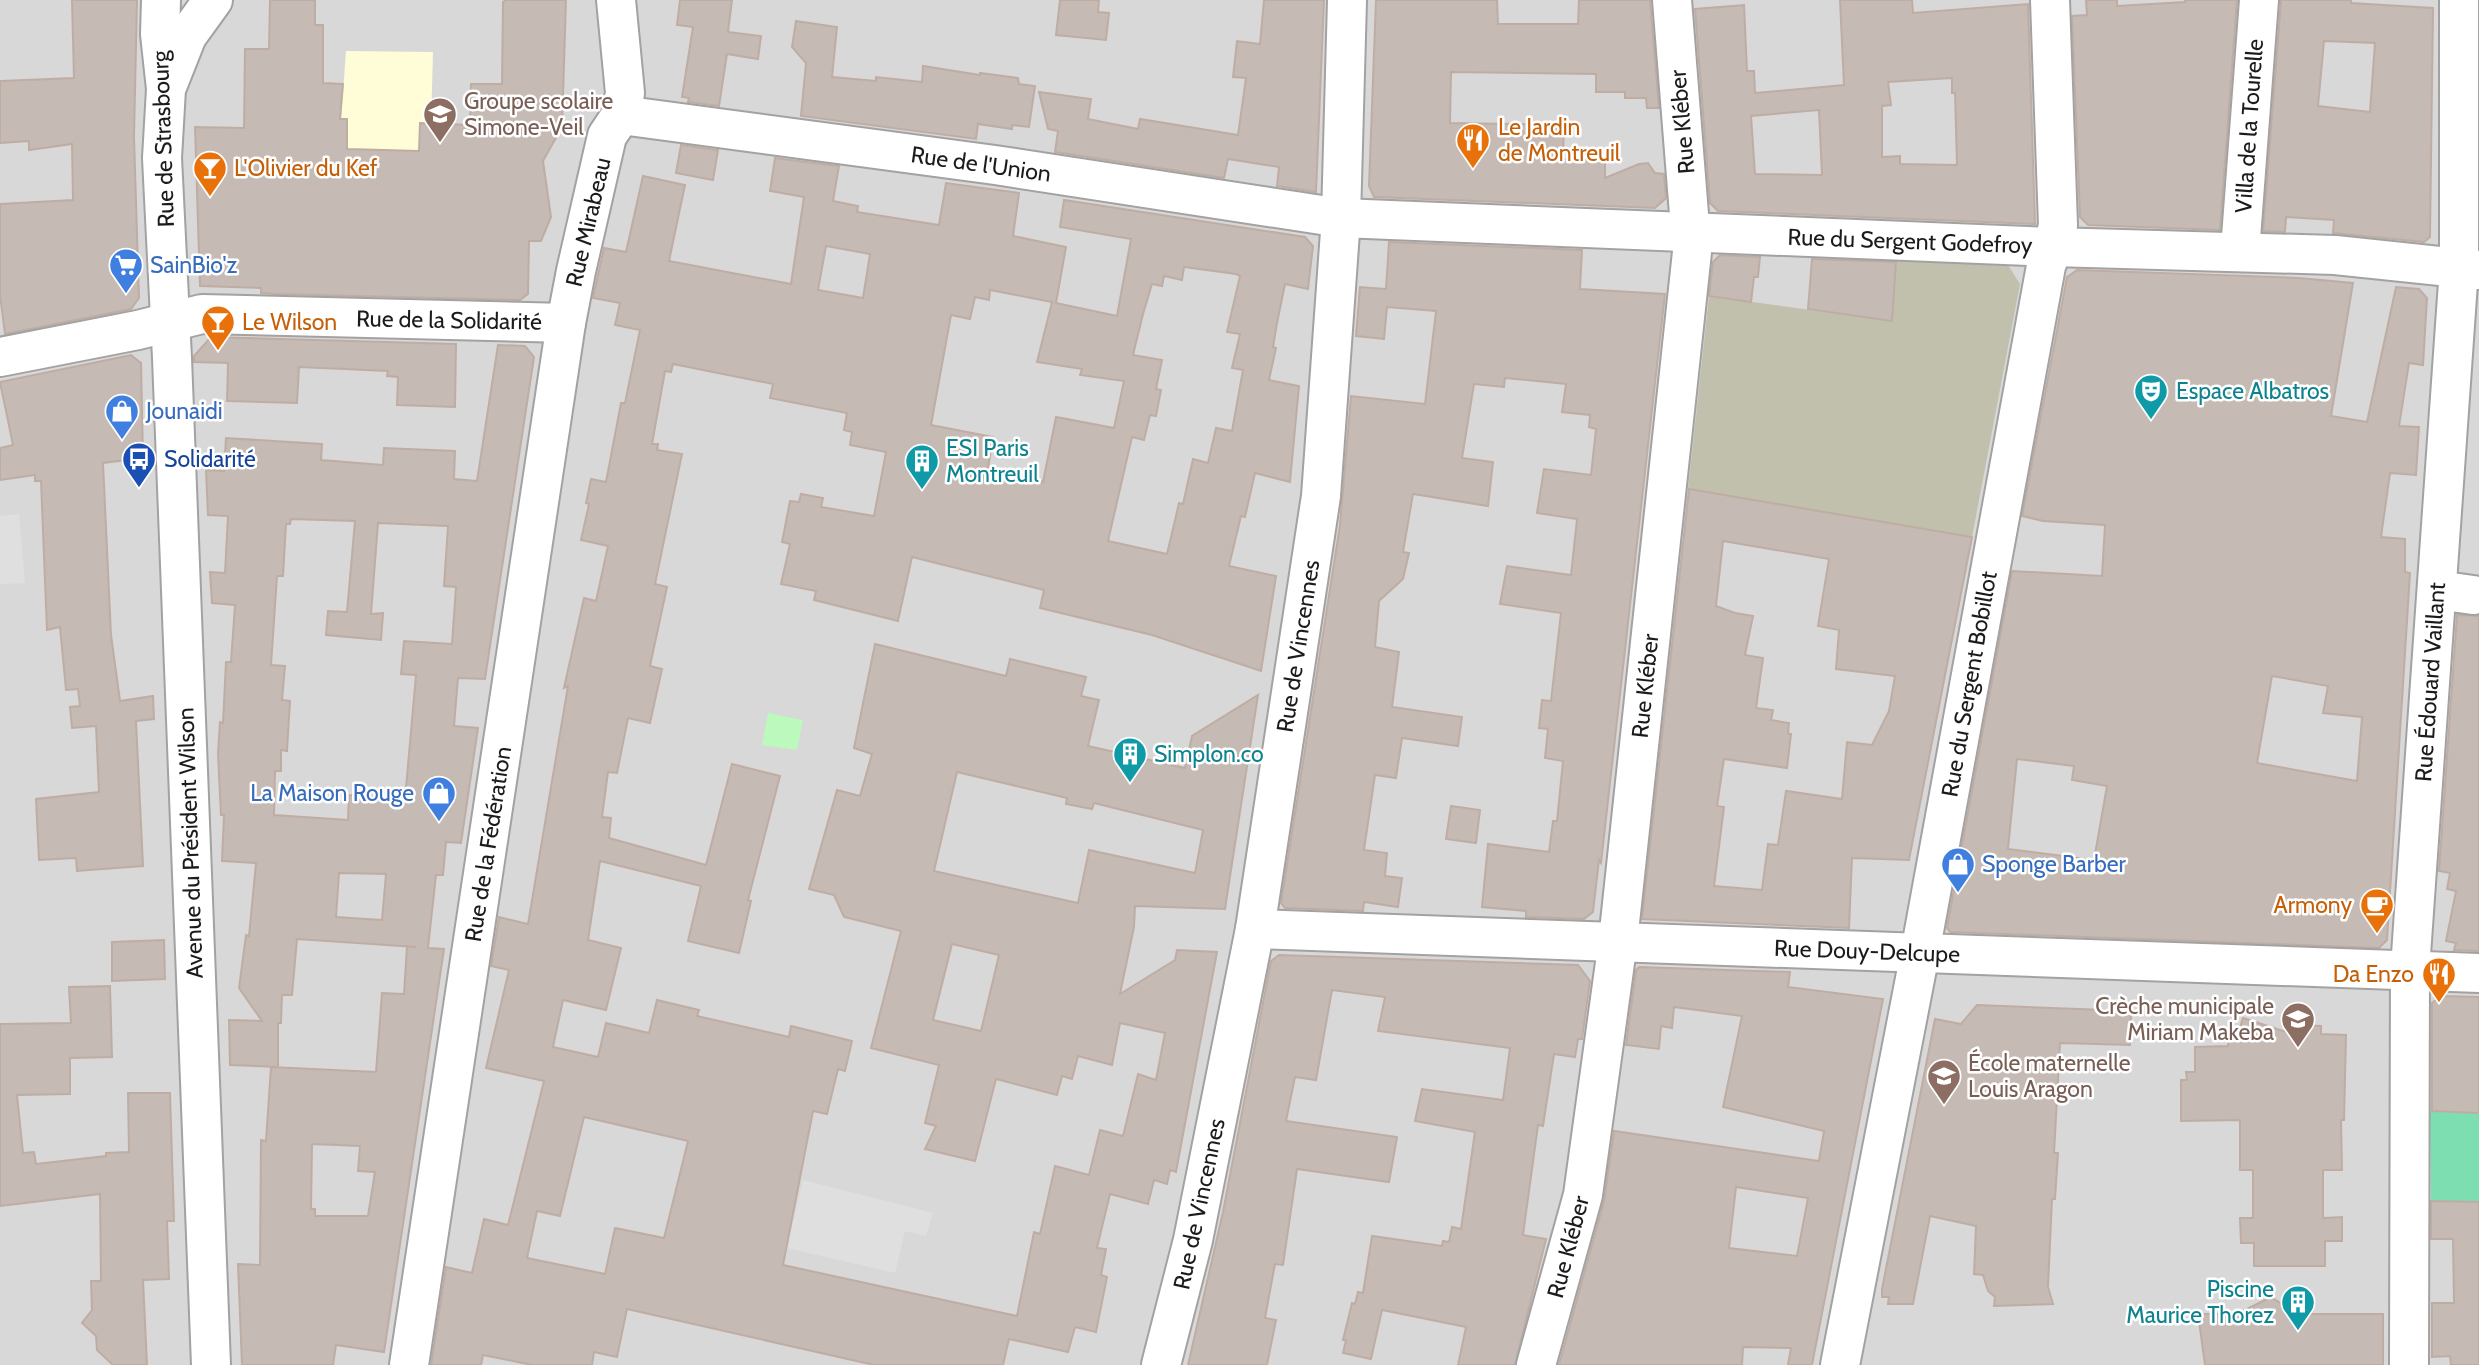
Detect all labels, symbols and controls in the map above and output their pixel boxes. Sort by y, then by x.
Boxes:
street label: Villa de la Tourelle [2229,38,2269,214]
street label: Rue de Strasbourg [146,50,180,228]
street label: Rue Kléber [1663,68,1701,175]
place label: Groupe scolaire Simone-Veil [464,87,614,141]
school or university icon: Groupe scolaire Simone-Veil [421,95,459,144]
place label: Le Jardin de Montreuil [1498,113,1621,167]
restaurant icon: Le Jardin de Montreuil [1454,121,1492,170]
street label: Rue de l'Union [909,140,1053,188]
bar icon: L'Olivier du Kef [191,149,229,198]
place label: L'Olivier du Kef [234,154,378,182]
street label: Rue Mirabeau [560,155,616,289]
street label: Rue du Sergent Godefroy [1787,223,2033,259]
supermarket icon: SainBio'z [107,246,145,295]
place label: SainBio'z [150,251,237,279]
bar icon: Le Wilson [199,303,237,352]
street label: Rue de la Solidarité [356,304,542,336]
place label: Le Wilson [242,308,337,336]
theatre icon: Espace Albatros [2132,372,2170,421]
place label: Espace Albatros [2176,377,2329,405]
shop icon: Jounaidi [103,392,141,441]
place label: Jounaidi [145,397,223,425]
place label: ESI Paris Montreuil [946,434,1039,488]
bus stop icon: Solidarité [120,440,158,489]
building icon: ESI Paris Montreuil [903,442,941,491]
place label: Solidarité [164,445,256,473]
street label: Rue de Vincennes [1271,558,1325,734]
street label: Rue du Sergent Bobillot [1935,569,2003,799]
street label: Rue Édouard Vaillant [2408,581,2451,783]
street label: Rue Kléber [1626,632,1664,739]
street label: Avenue du Président Wilson [171,707,209,979]
building icon: Simplon.co [1111,735,1149,784]
place label: Simplon.co [1154,740,1264,768]
street label: Rue de la Fédération [459,744,517,944]
shop icon: La Maison Rouge [420,774,458,823]
place label: La Maison Rouge [250,779,414,807]
shop icon: Sponge Barber [1939,845,1977,894]
place label: Sponge Barber [1982,850,2127,878]
cafe icon: Armony [2358,886,2396,935]
place label: Armony [2274,891,2352,919]
street label: Rue Douy-Delcupe [1774,934,1961,968]
restaurant icon: Da Enzo [2420,955,2458,1004]
place label: Da Enzo [2333,960,2414,988]
place label: Crèche municipale Miriam Makeba [2095,992,2274,1046]
school or university icon: Crèche municipale Miriam Makeba [2279,1000,2317,1049]
place label: École maternelle Louis Aragon [1968,1048,2131,1103]
school or university icon: École maternelle Louis Aragon [1925,1057,1963,1106]
street label: Rue de Vincennes [1167,1116,1231,1292]
street label: Rue Kléber [1541,1192,1595,1301]
place label: Piscine Maurice Thorez [2126,1275,2274,1329]
building icon: Piscine Maurice Thorez [2279,1283,2317,1332]

